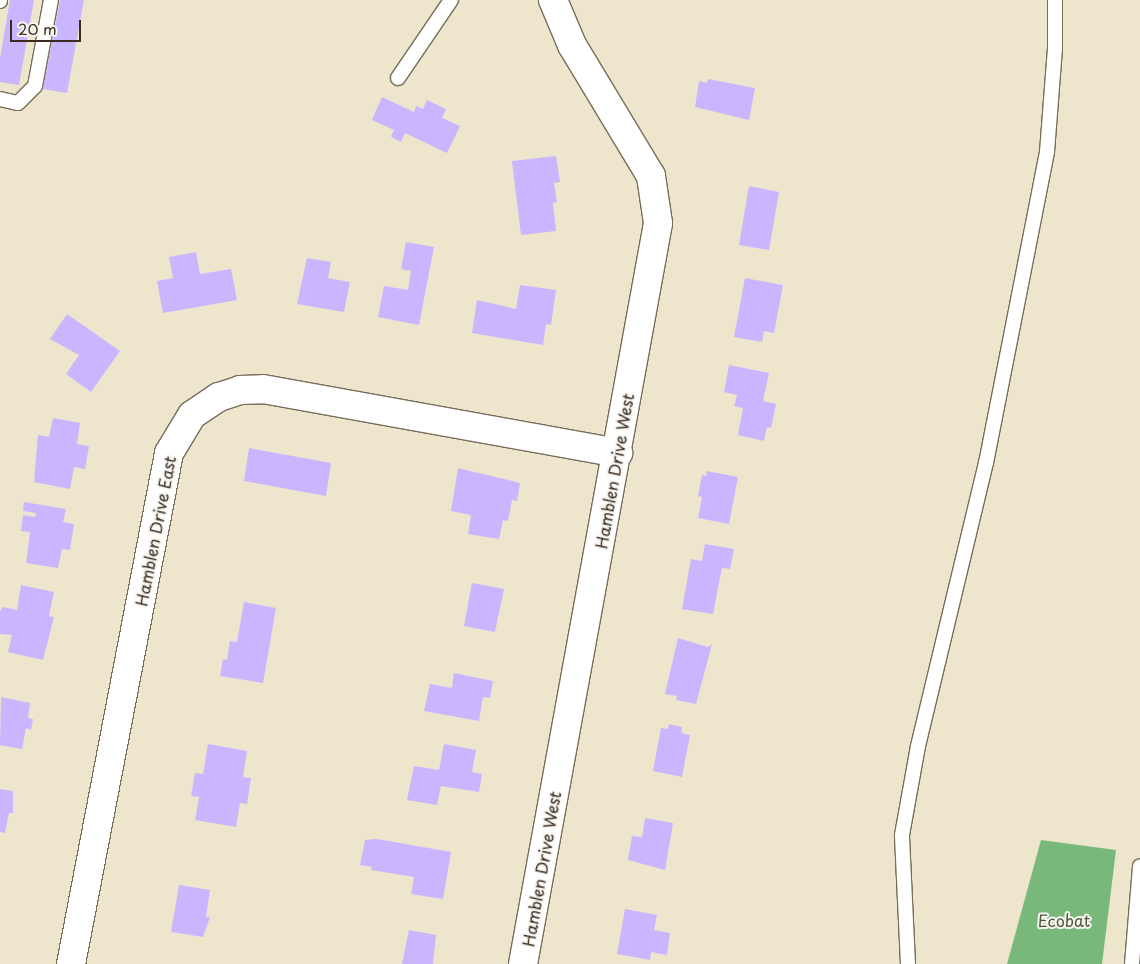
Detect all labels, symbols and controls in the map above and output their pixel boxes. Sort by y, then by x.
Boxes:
scale bar [12,10,84,42]
text: 20 m [18,17,57,40]
street label: Hamblen Drive West [591,391,637,551]
street label: Hamblen Drive East [131,453,179,609]
street label: Hamblen Drive West [518,789,564,949]
park label: Ecobat [1038,910,1090,930]

